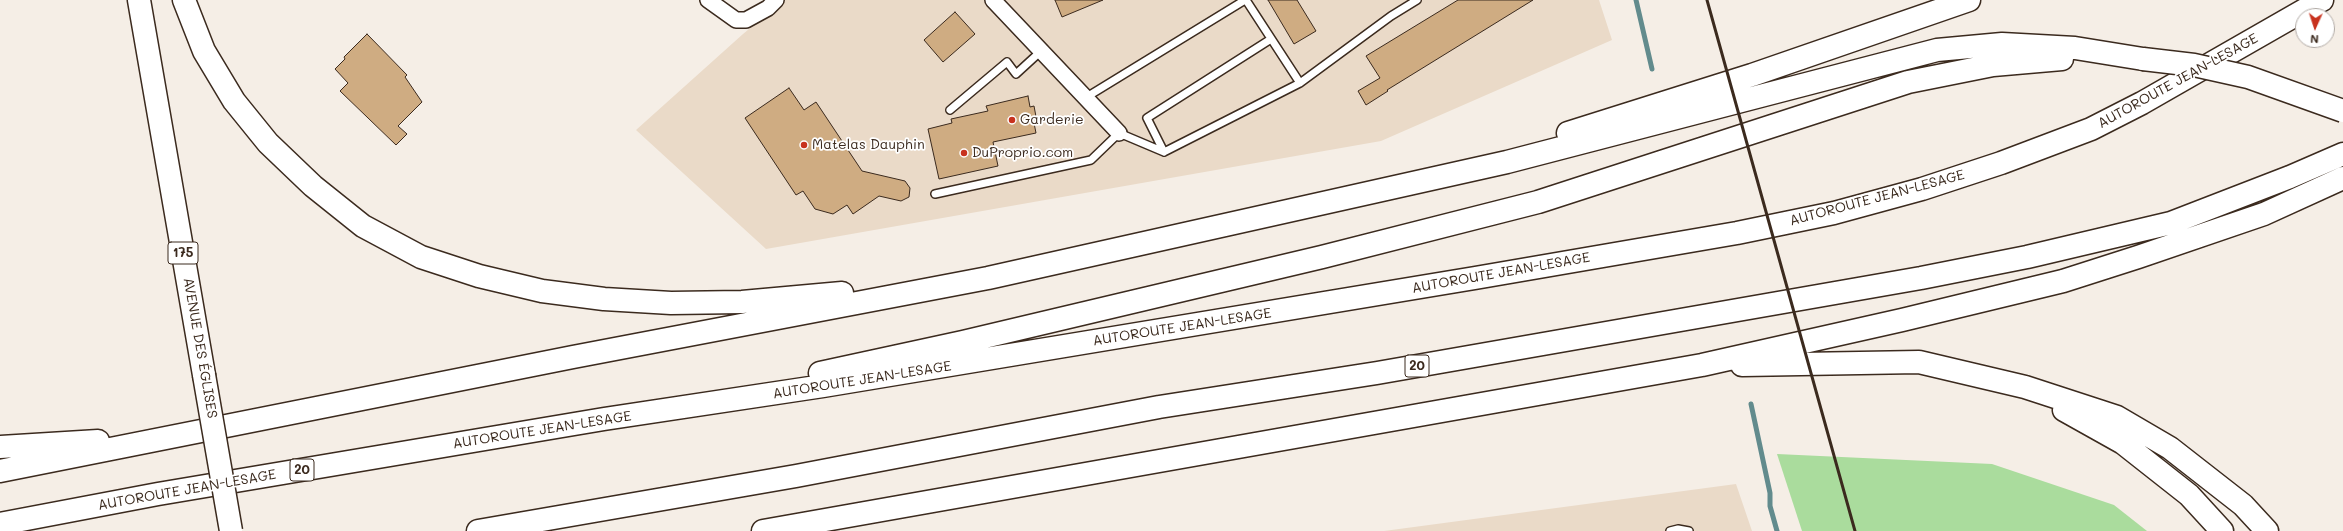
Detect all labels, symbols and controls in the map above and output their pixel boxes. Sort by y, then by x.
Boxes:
north arrow [2295,8,2335,48]
street label: AUTOROUTE JEAN-LESAGE [2095,30,2261,132]
text: N [2310,32,2319,47]
place label: Garderie [1020,112,1084,128]
marker: Garderie [1007,115,1017,125]
place label: Matelas Dauphin [812,137,925,153]
marker: Matelas Dauphin [799,140,809,150]
place label: DuProprio.com [972,145,1073,161]
marker: DuProprio.com [959,148,969,158]
street label: AUTOROUTE JEAN-LESAGE [1788,167,1966,229]
road number: 175 [168,242,198,264]
street label: AUTOROUTE JEAN-LESAGE [1411,249,1591,297]
street label: AVENUE DES ÉGLISES [179,276,221,420]
street label: AUTOROUTE JEAN-LESAGE [1091,305,1273,349]
road number: 20 [1405,355,1429,377]
street label: AUTOROUTE JEAN-LESAGE [771,358,953,402]
street label: AUTOROUTE JEAN-LESAGE [451,408,633,452]
road number: 20 [290,459,314,481]
street label: AUTOROUTE JEAN-LESAGE [97,466,277,514]

